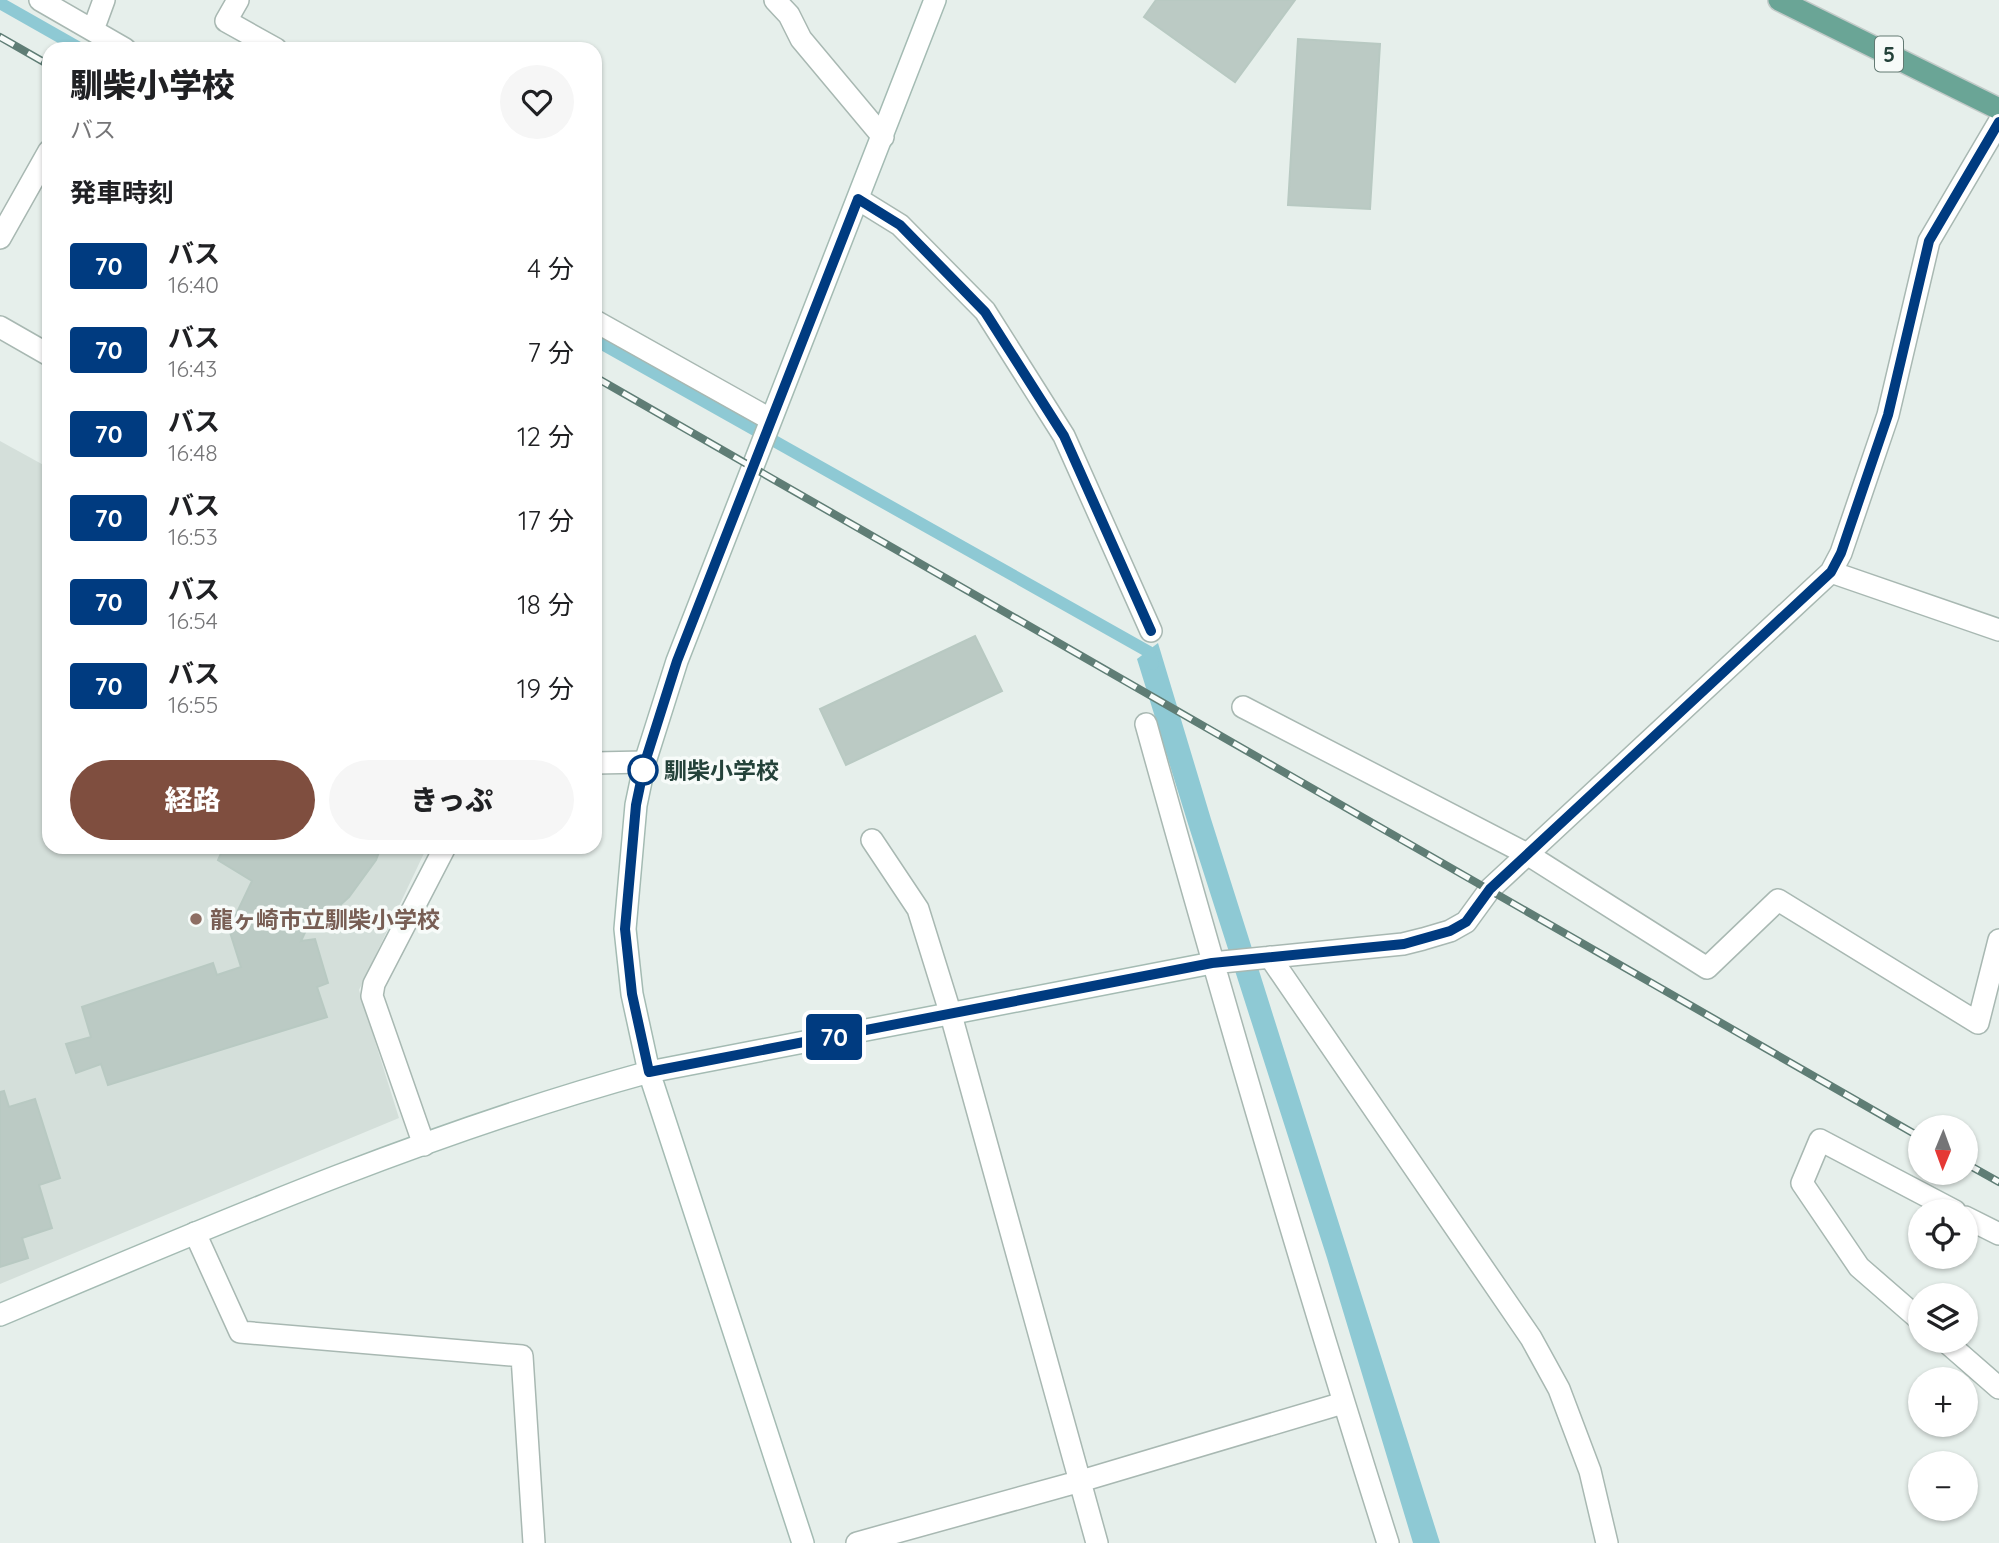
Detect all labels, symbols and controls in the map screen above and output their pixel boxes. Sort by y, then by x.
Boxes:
road number: 5 [1875,36,1903,72]
text: 馴柴小学校 [70,64,235,105]
button: heart [500,65,574,139]
text: バス [70,115,116,144]
text: 発車時刻 [70,176,174,209]
text: バス [168,237,220,270]
text: 70 [95,251,122,281]
text: 4 分 [527,252,574,285]
text: 16:40 [168,270,219,299]
text: バス [168,321,220,354]
text: 70 [95,335,122,365]
text: 7 分 [528,336,574,369]
text: 16:43 [168,354,217,383]
text: バス [168,405,220,438]
text: 70 [95,419,122,449]
text: 12 分 [517,420,574,453]
text: 16:48 [168,438,218,467]
text: バス [168,489,220,522]
text: 70 [95,503,122,533]
text: 17 分 [518,504,574,537]
text: 16:53 [168,522,218,551]
text: バス [168,573,220,606]
text: 70 [95,587,122,617]
text: 18 分 [517,588,574,621]
text: 16:54 [168,606,218,635]
text: バス [168,657,220,690]
text: 70 [95,671,122,701]
text: 19 分 [517,672,574,705]
text: 16:55 [168,690,218,719]
marker: 馴柴小学校 [628,755,658,785]
place label: 馴柴小学校 [664,756,779,785]
button: 経路 [70,760,315,840]
button: きっぷ [329,760,574,840]
place label: 龍ヶ崎市立馴柴小学校 [210,905,440,934]
marker: 龍ヶ崎市立馴柴小学校 [188,911,204,927]
line badge: 70 [802,1014,866,1060]
text: 70 [820,1022,848,1052]
north arrow [1908,1115,1978,1185]
map controls [1908,1115,1978,1521]
button: locate [1908,1199,1978,1269]
button: layers [1908,1283,1978,1353]
button: + [1908,1367,1978,1437]
button: − [1908,1451,1978,1521]

